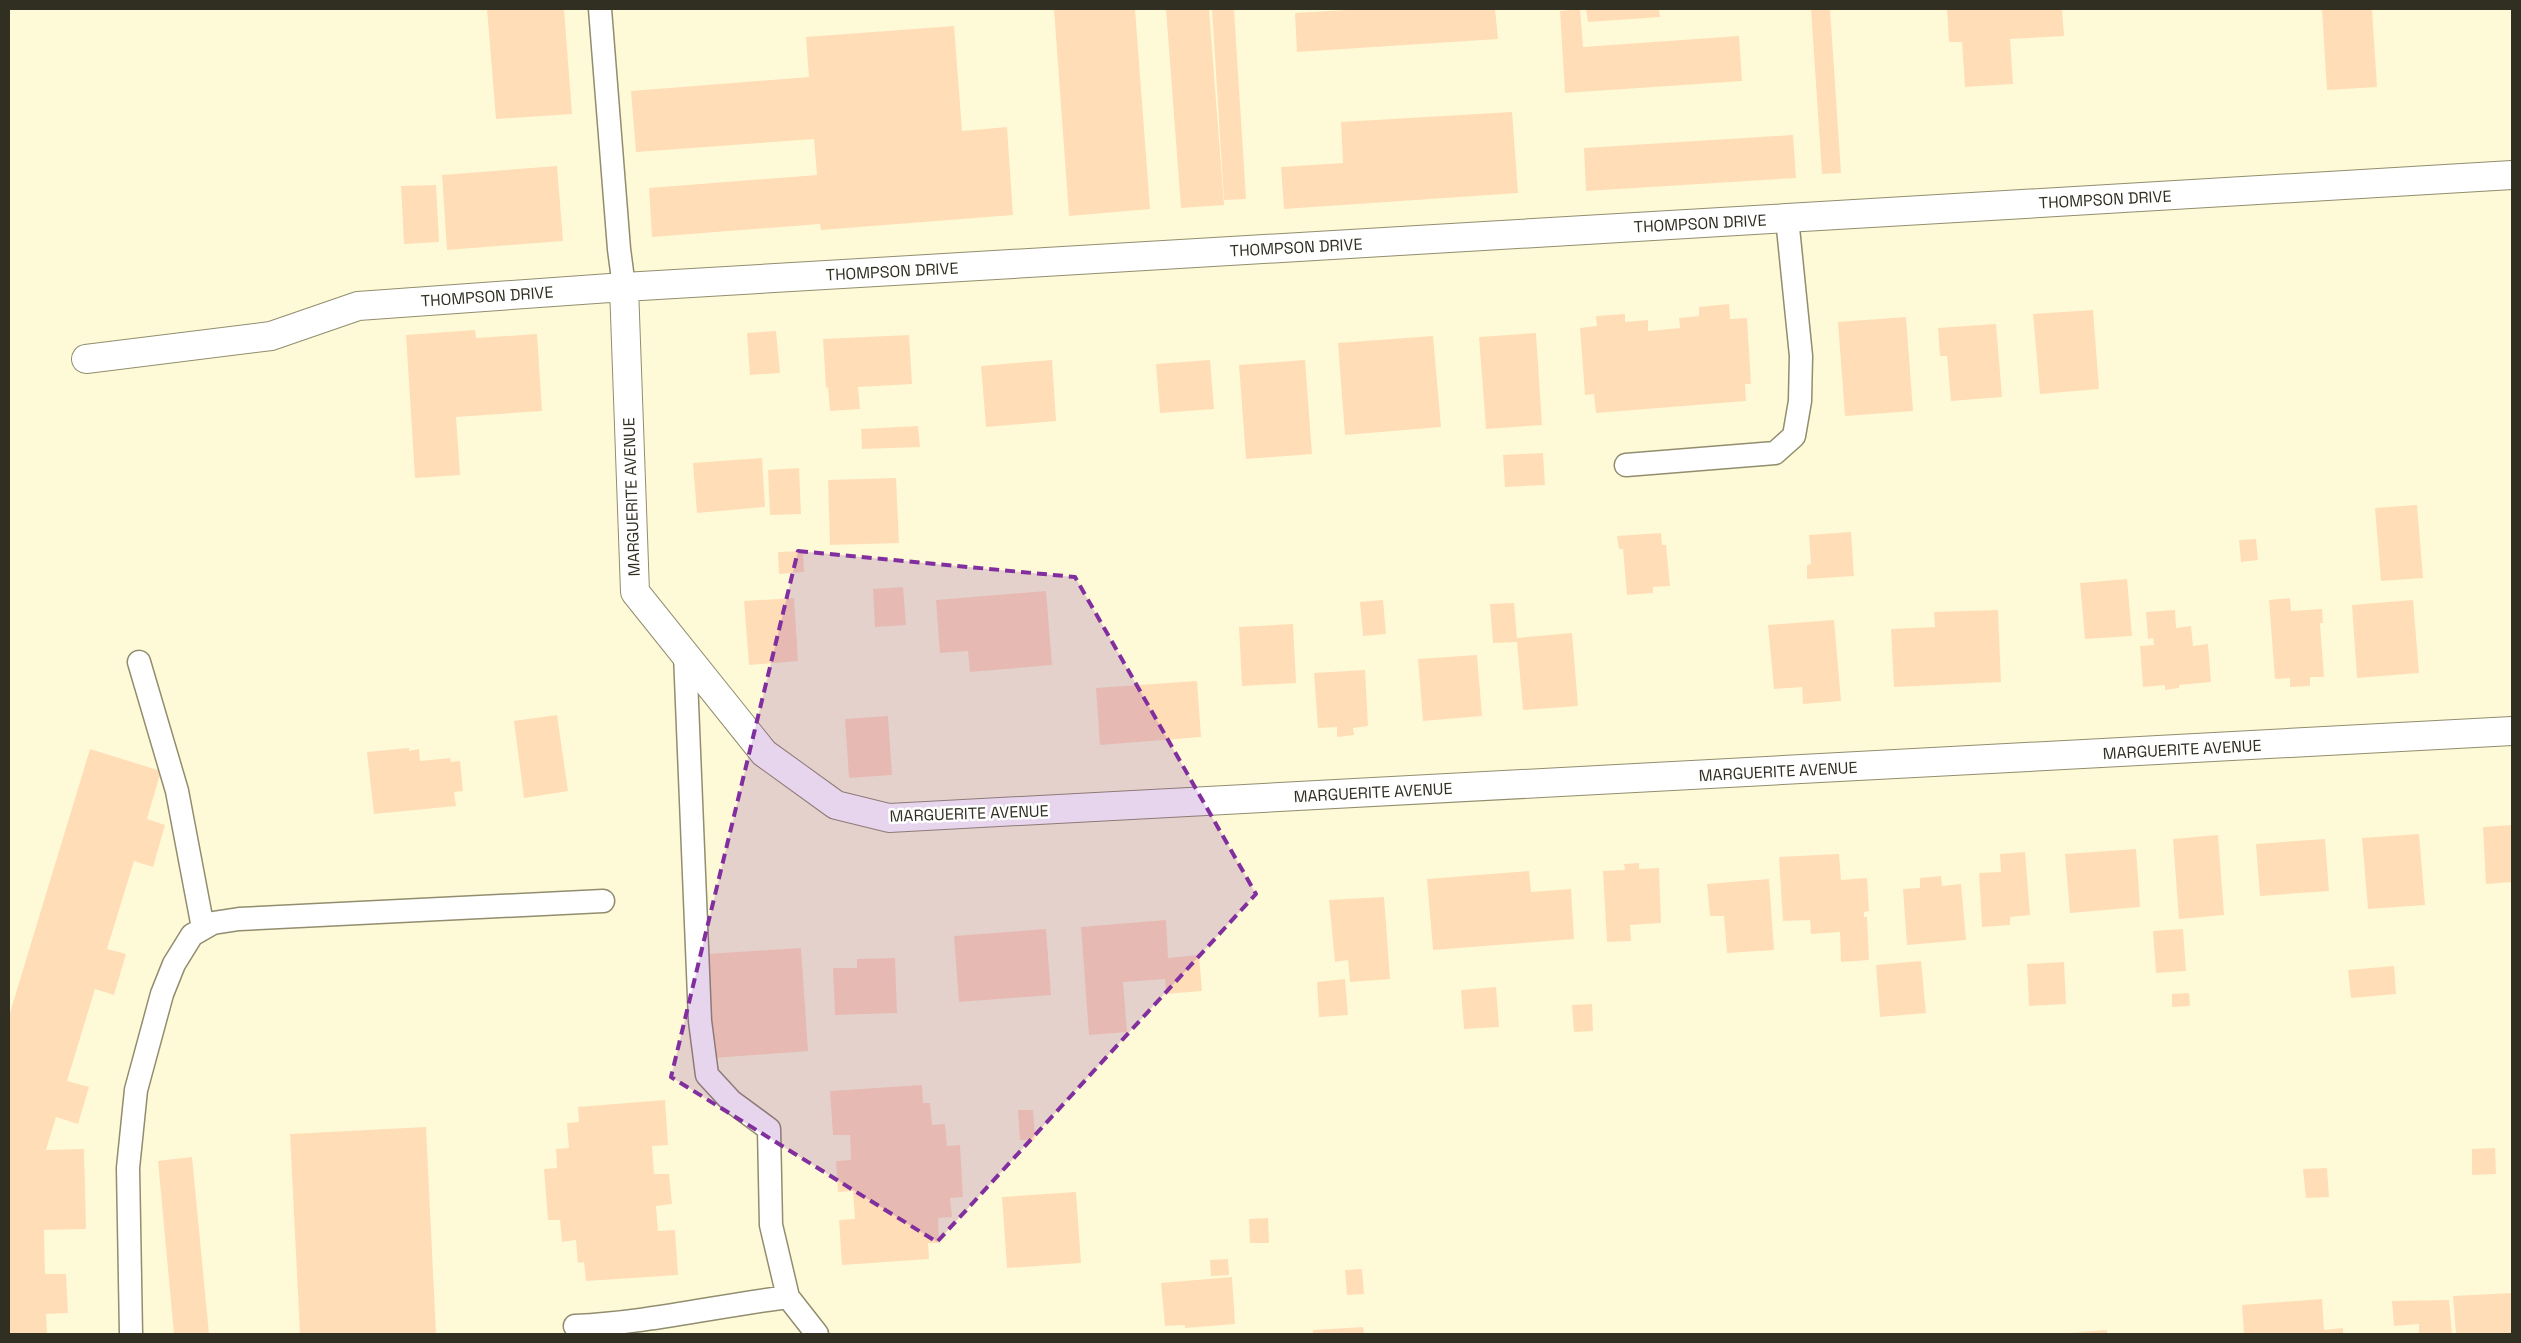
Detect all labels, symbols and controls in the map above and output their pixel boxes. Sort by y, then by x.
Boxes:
street label: THOMPSON DRIVE [2038,186,2172,213]
street label: THOMPSON DRIVE [1633,210,1767,237]
street label: THOMPSON DRIVE [1229,234,1363,261]
street label: THOMPSON DRIVE [825,258,959,285]
street label: THOMPSON DRIVE [420,281,554,312]
street label: MARGUERITE AVENUE [618,417,645,577]
street label: MARGUERITE AVENUE [2102,735,2262,764]
street label: MARGUERITE AVENUE [1698,757,1858,786]
street label: MARGUERITE AVENUE [1293,778,1453,807]
street label: MARGUERITE AVENUE [889,800,1049,827]

